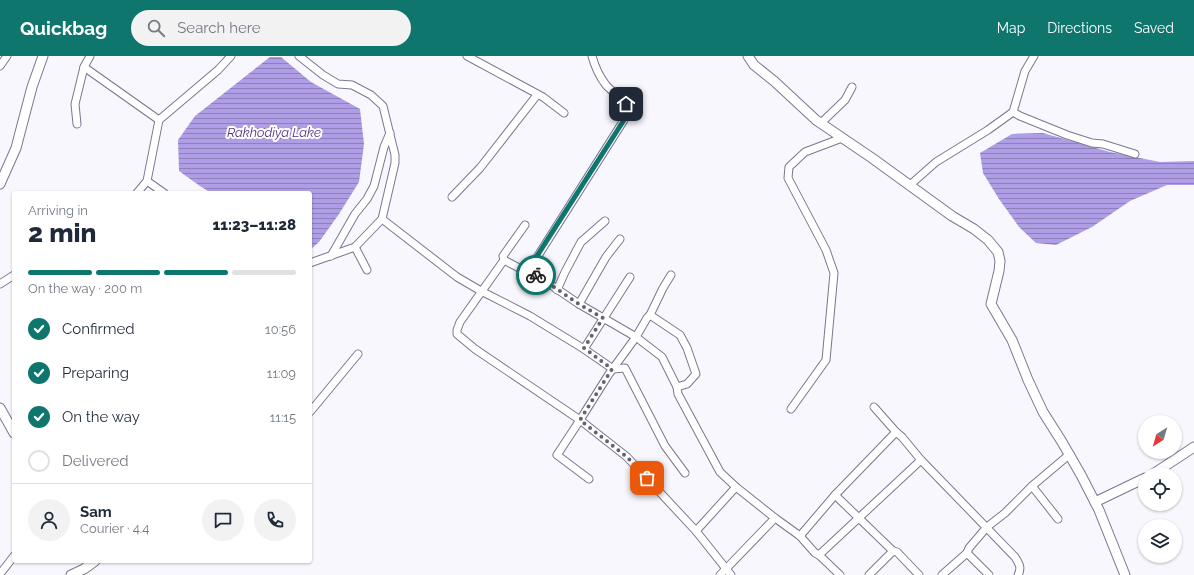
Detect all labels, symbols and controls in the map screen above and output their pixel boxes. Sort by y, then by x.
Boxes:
search box [131,10,411,46]
text: Quickbag [20,17,107,39]
icon: search [145,17,167,39]
text: Search here [177,19,261,37]
text: Map [997,20,1025,36]
text: Directions [1047,20,1112,36]
text: Saved [1134,20,1174,36]
pin [609,87,643,121]
icon: home [615,93,637,115]
water label: Rakhodiya Lake [227,125,321,140]
text: Arriving in [28,203,88,218]
text: 11:23–11:28 [212,216,296,234]
text: 2 min [28,218,96,248]
courier [516,255,556,295]
icon: bike [525,264,547,286]
text: On the way · 200 m [28,281,142,296]
icon: check [28,318,50,340]
text: Confirmed [62,320,135,338]
text: 10:56 [265,322,296,337]
icon: check [28,362,50,384]
text: Preparing [62,364,129,382]
text: 11:09 [267,366,296,381]
icon: check [28,406,50,428]
text: On the way [62,408,140,426]
text: 11:15 [270,410,296,425]
north arrow [1138,415,1182,459]
map controls [1138,415,1182,563]
text: Delivered [62,452,129,470]
pin [630,461,664,495]
icon: bag [636,467,658,489]
button: locate [1138,467,1182,511]
button: person [28,499,70,541]
button: chat [202,499,244,541]
button: phone [254,499,296,541]
text: Sam [80,503,112,521]
button: layers [1138,519,1182,563]
text: Courier · 4.4 [80,521,149,536]

